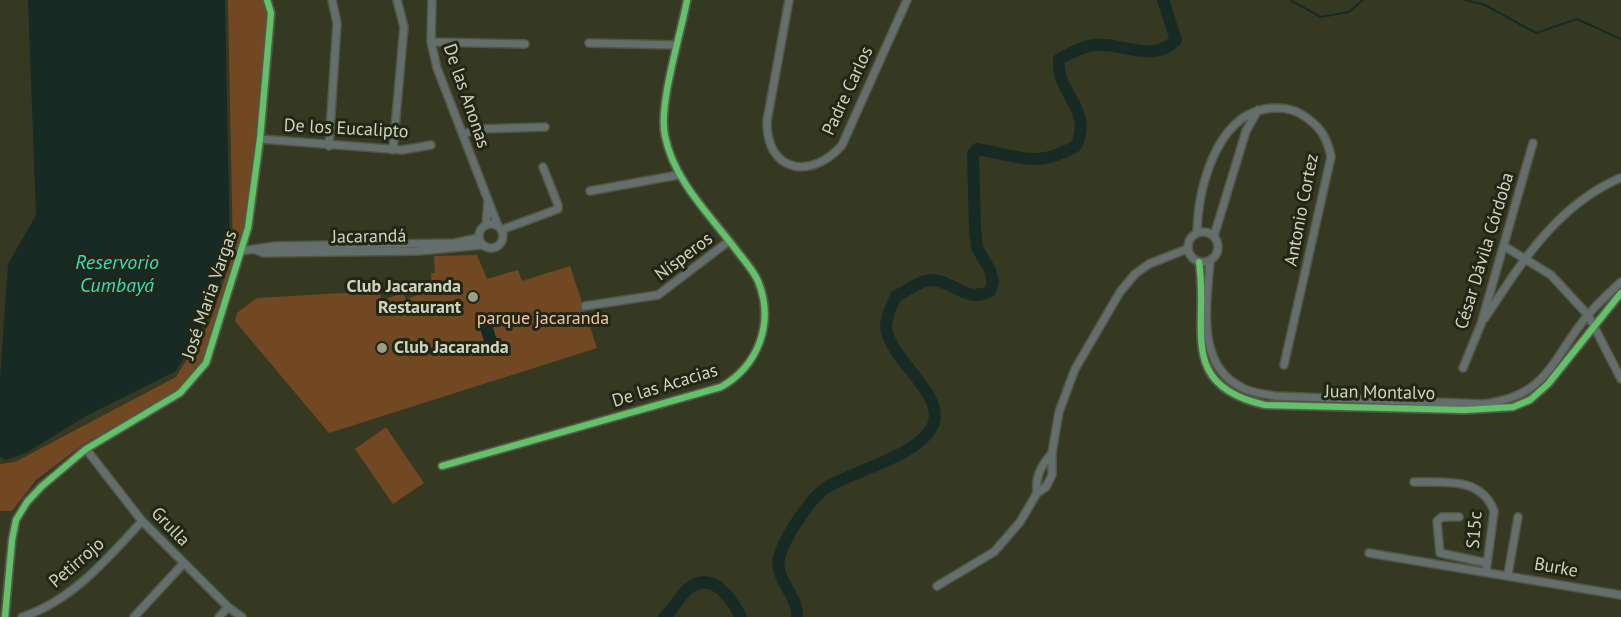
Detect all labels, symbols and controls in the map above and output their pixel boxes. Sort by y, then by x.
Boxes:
street label: De las Anonas [438,41,494,151]
street label: Padre Carlos [818,43,878,139]
street label: De los Eucalipto [283,115,409,143]
street label: Antonio Cortez [1281,152,1323,268]
street label: César Dávila Córdoba [1451,170,1519,332]
street label: Jacarandá [331,226,407,248]
street label: José Maria Vargas [178,228,242,362]
street label: Nísperos [651,228,717,286]
water label: Reservorio Cumbayá [75,251,159,298]
place label: Club Jacaranda Restaurant [346,276,461,318]
marker: Club Jacaranda Restaurant [466,290,480,304]
park label: parque jacaranda [477,308,609,330]
place label: Club Jacaranda [394,337,509,359]
marker: Club Jacaranda [375,341,389,355]
street label: De las Acacias [610,360,720,412]
street label: Juan Montalvo [1324,381,1436,405]
street label: Grulla [146,503,194,551]
street label: S15c [1463,511,1487,549]
street label: Petirrojo [45,533,109,593]
street label: Burke [1533,554,1579,582]

